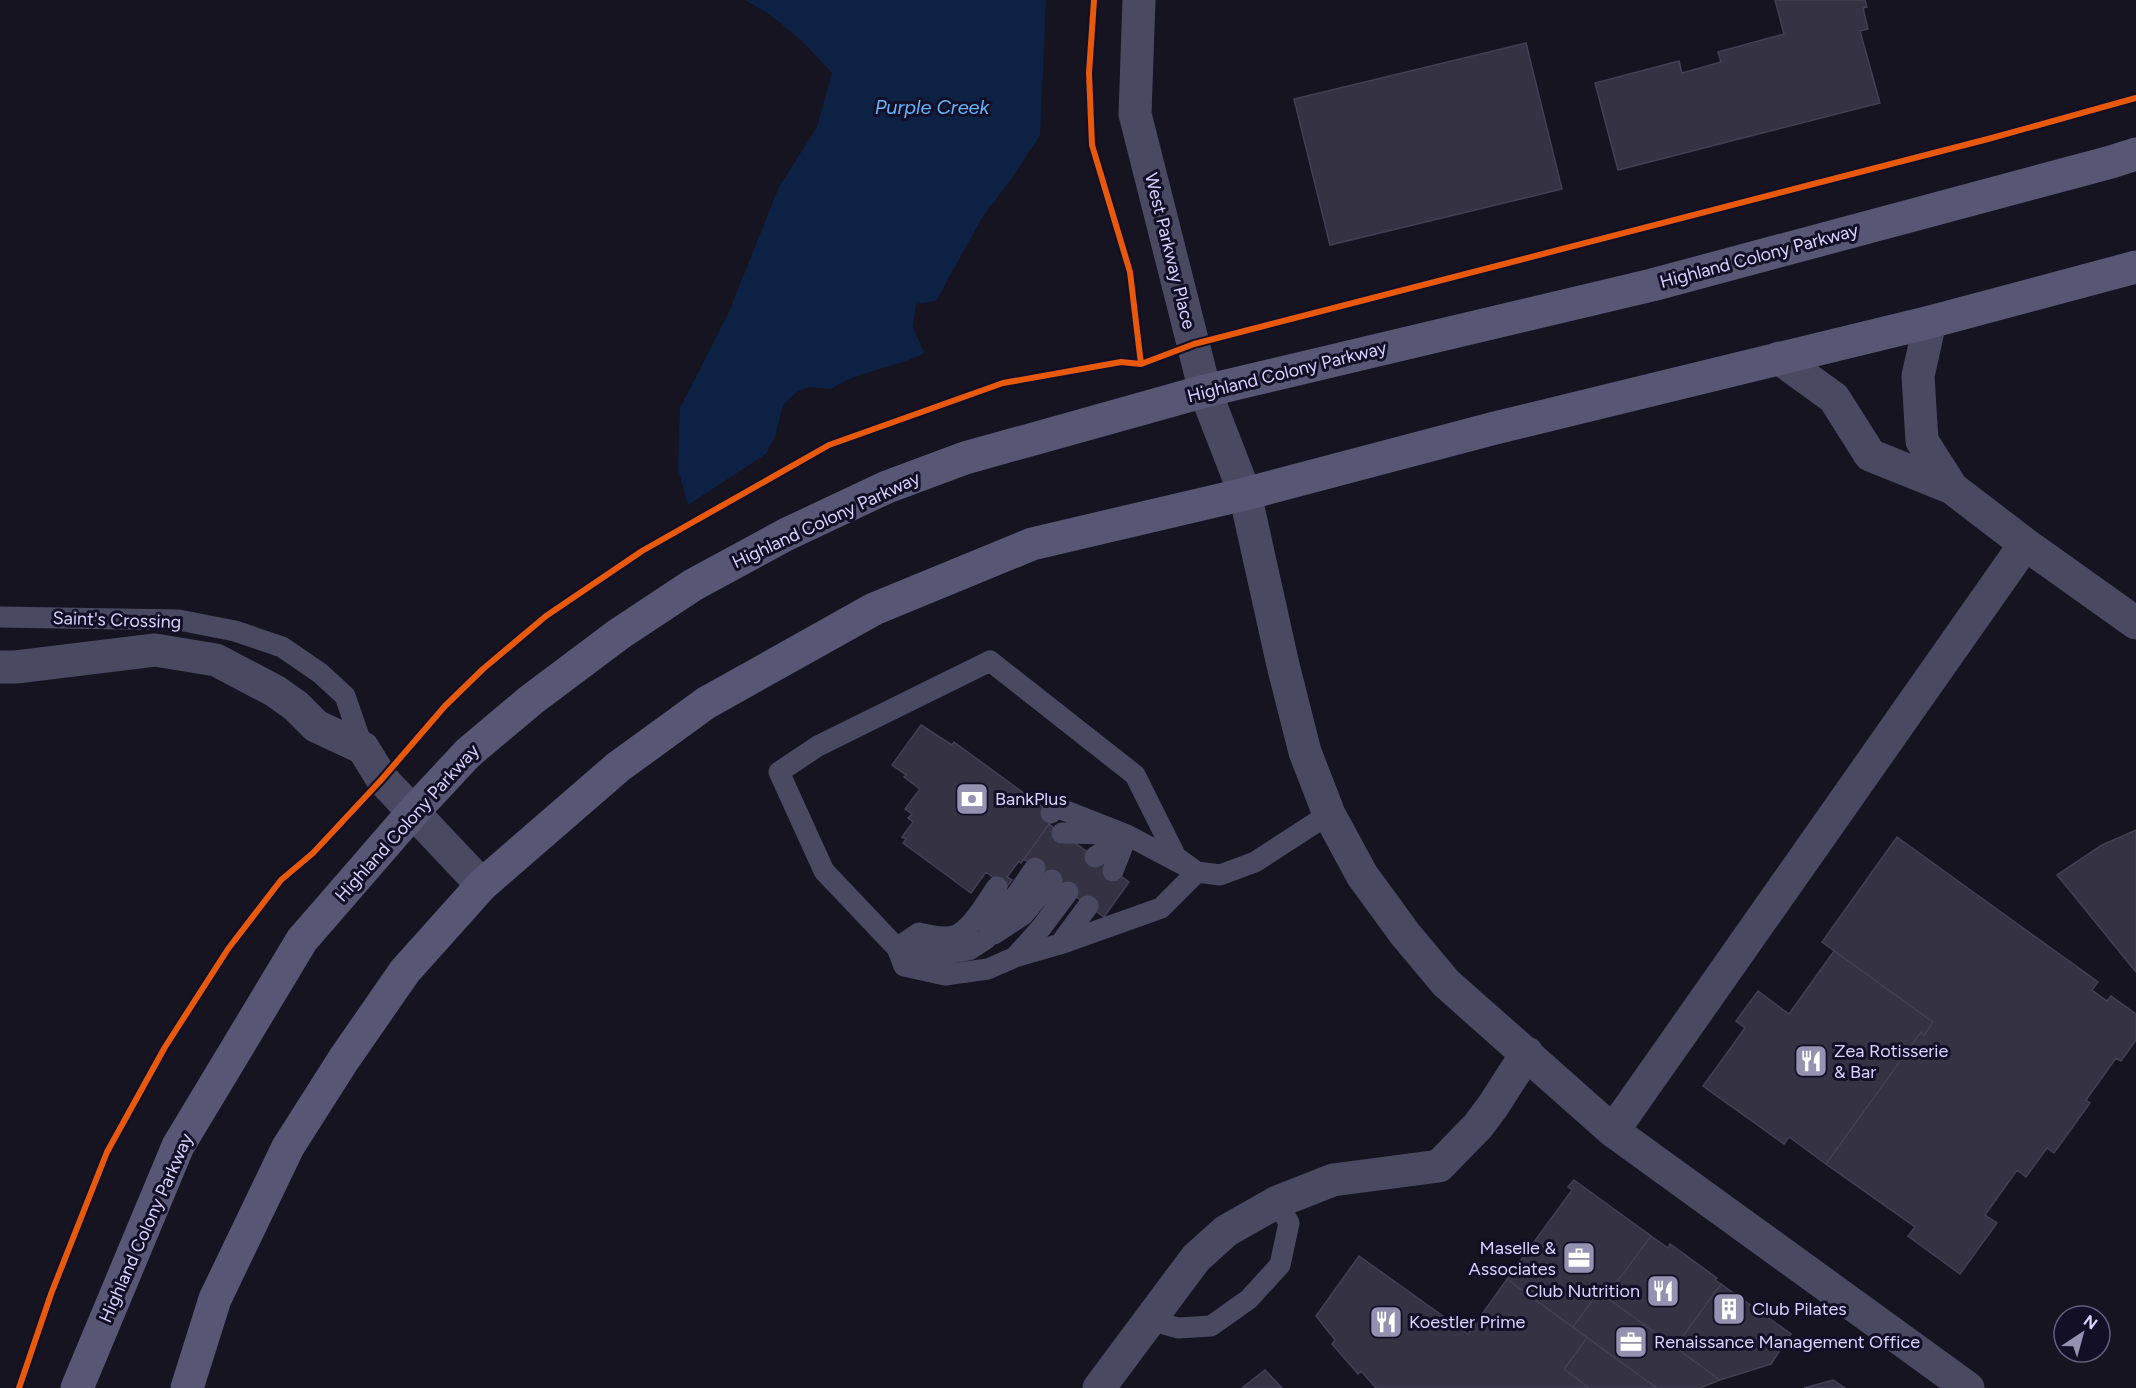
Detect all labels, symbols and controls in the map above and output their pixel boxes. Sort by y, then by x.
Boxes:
water label: Purple Creek [875,95,991,119]
street label: West Parkway Place [1140,171,1200,332]
street label: Highland Colony Parkway [1657,219,1861,293]
street label: Highland Colony Parkway [1185,336,1390,407]
street label: Highland Colony Parkway [729,467,924,573]
street label: Saint's Crossing [52,607,182,633]
street label: Highland Colony Parkway [330,739,484,906]
bank icon: BankPlus [954,781,990,817]
place label: BankPlus [995,788,1067,810]
place label: Zea Rotisserie & Bar [1834,1040,1949,1083]
restaurant icon: Zea Rotisserie & Bar [1793,1043,1829,1079]
street label: Highland Colony Parkway [94,1130,198,1326]
place label: Maselle & Associates [1469,1237,1556,1280]
office icon: Maselle & Associates [1561,1240,1597,1276]
restaurant icon: Club Nutrition [1645,1273,1681,1309]
place label: Club Nutrition [1526,1280,1640,1302]
building icon: Club Pilates [1711,1291,1747,1327]
place label: Club Pilates [1752,1298,1847,1320]
restaurant icon: Koestler Prime [1368,1304,1404,1340]
north arrow [2052,1304,2112,1364]
place label: Koestler Prime [1409,1311,1526,1333]
text: N [2080,1311,2101,1334]
office icon: Renaissance Management Office [1613,1324,1649,1360]
place label: Renaissance Management Office [1654,1331,1920,1353]

